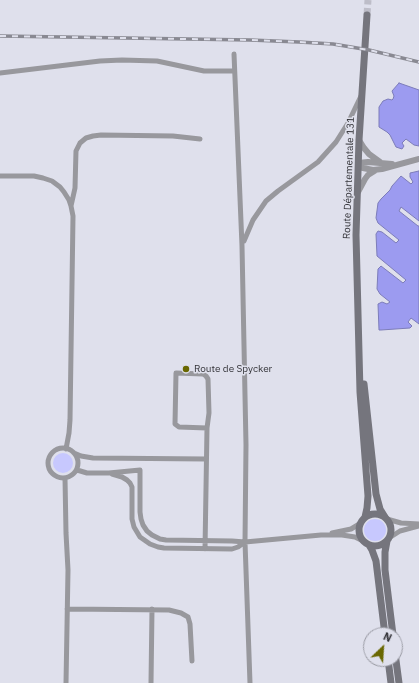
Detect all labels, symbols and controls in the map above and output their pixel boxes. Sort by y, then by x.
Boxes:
street label: Route Départementale 131 [341,117,357,239]
place label: Route de Spycker [194,363,272,375]
marker: Route de Spycker [181,364,191,374]
north arrow [363,627,403,667]
text: N [381,629,394,645]

